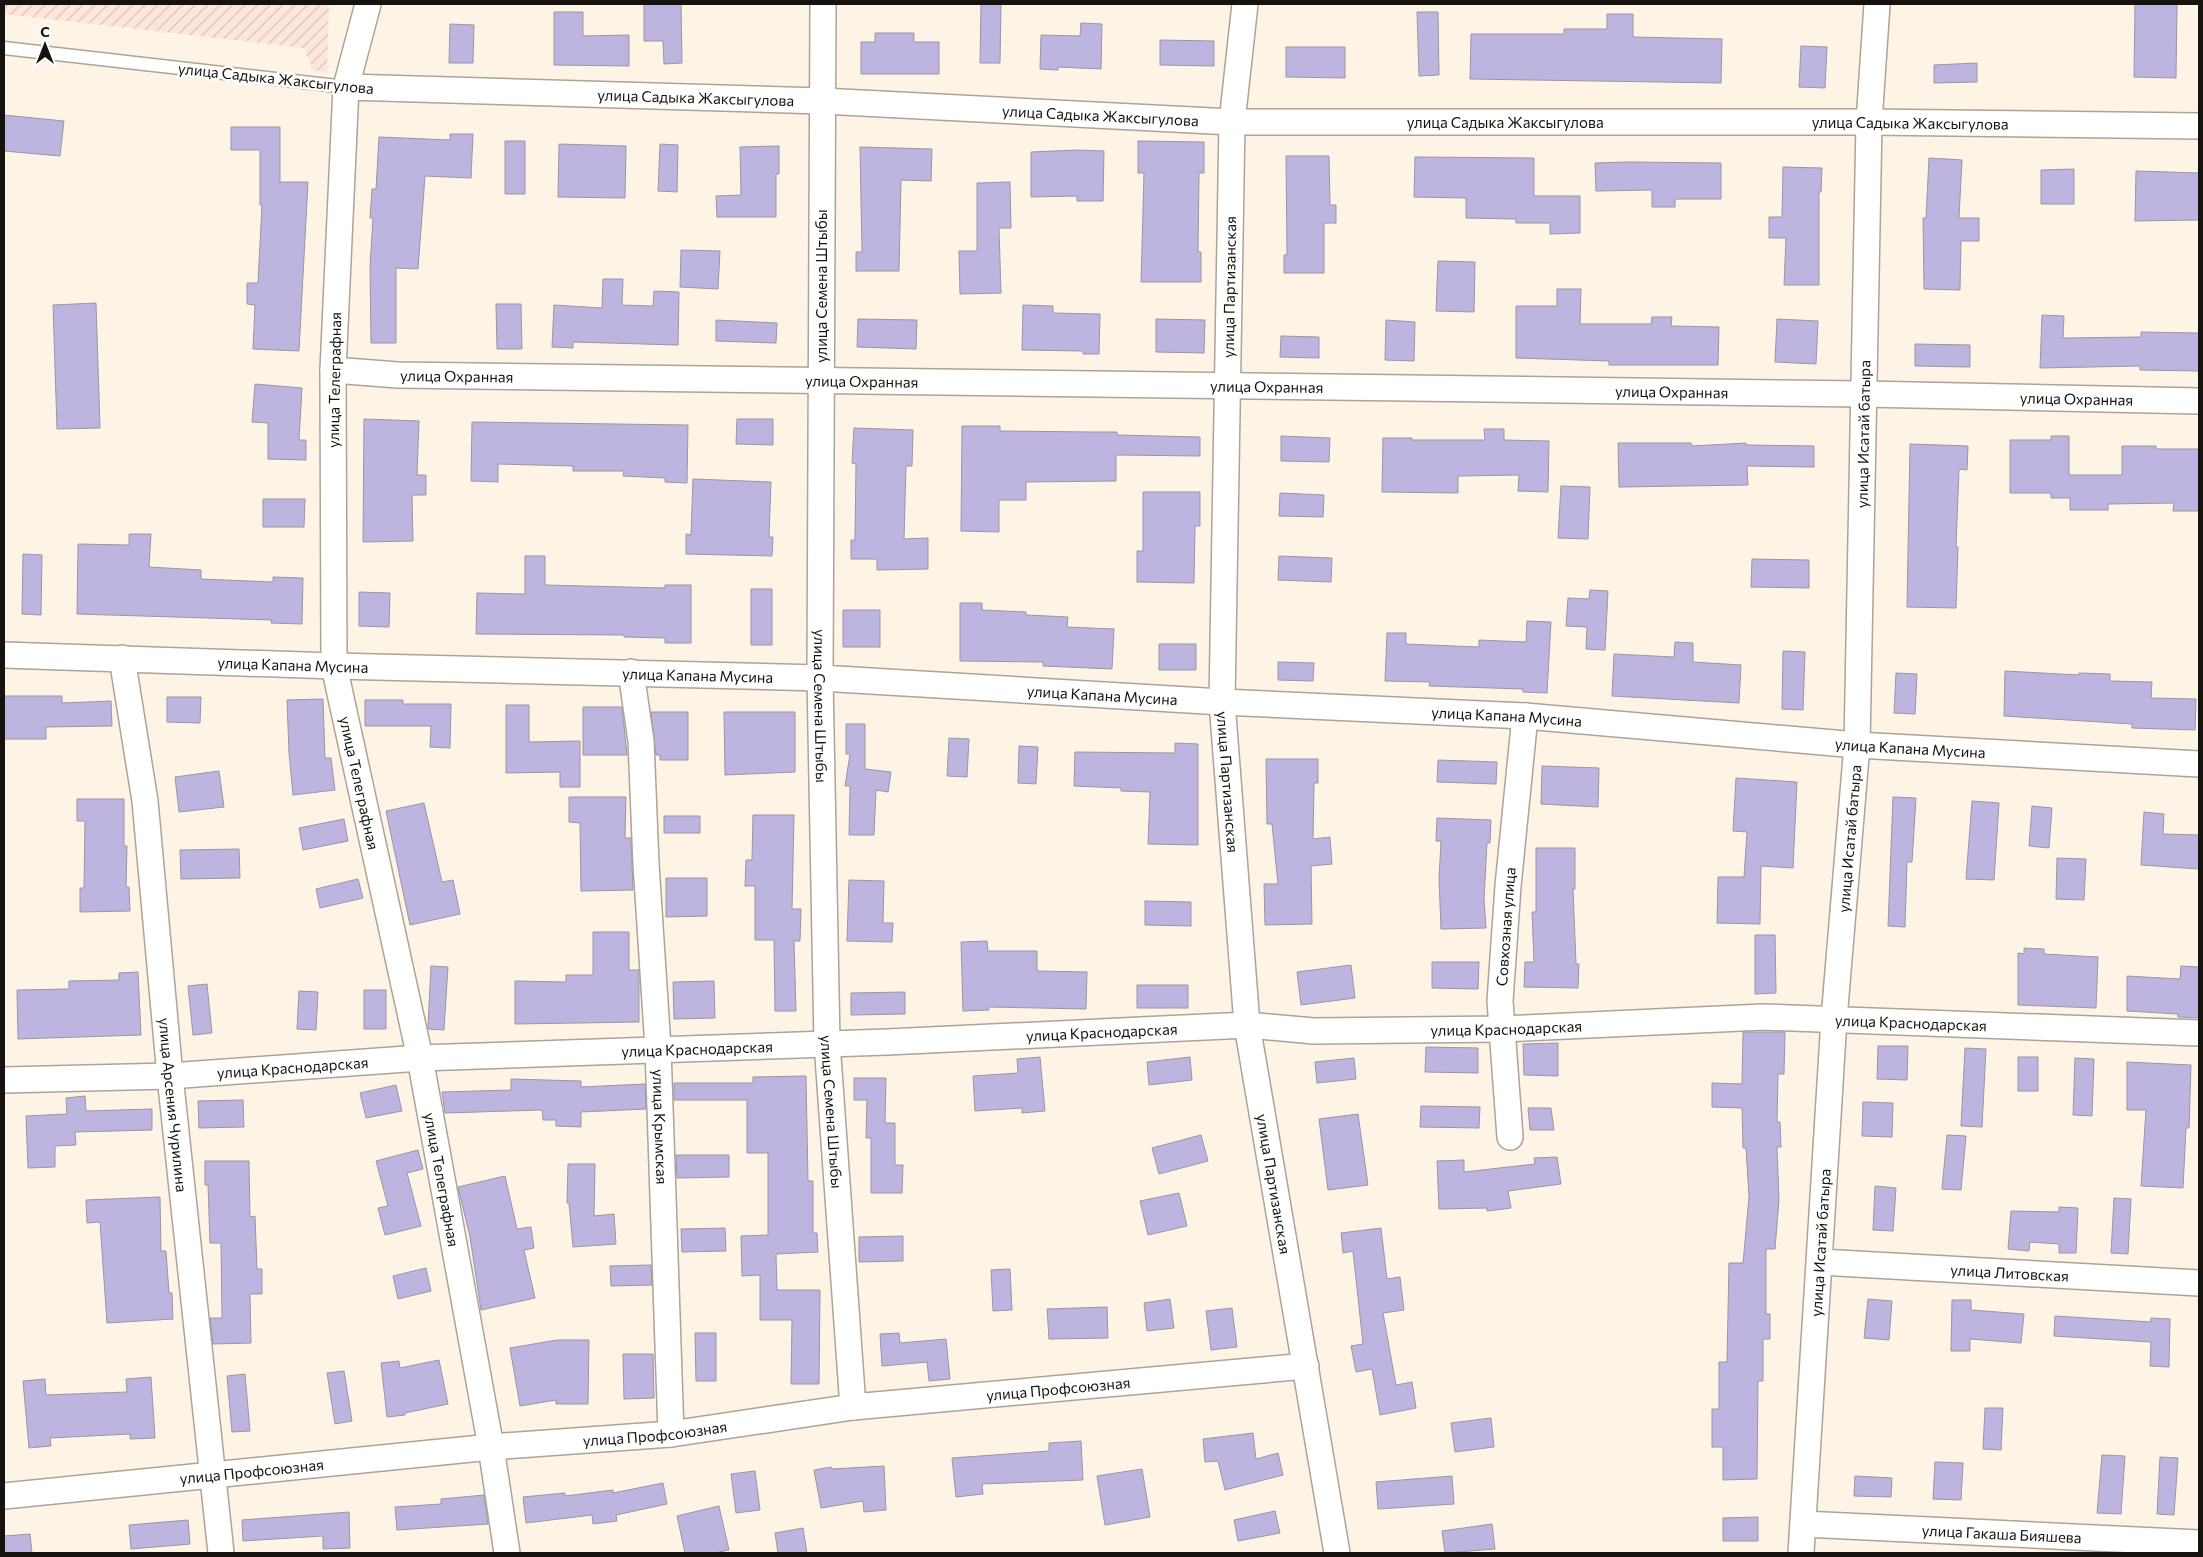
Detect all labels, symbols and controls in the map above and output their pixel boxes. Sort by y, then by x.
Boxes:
north arrow [20,20,70,70]
text: С [40,23,50,40]
street label: улица Садыка Жаксыгулова [177,59,375,97]
street label: улица Садыка Жаксыгулова [597,85,795,109]
street label: улица Садыка Жаксыгулова [1002,101,1199,129]
street label: улица Садыка Жаксыгулова [1407,113,1604,131]
street label: улица Садыка Жаксыгулова [1812,113,2009,133]
street label: улица Семена Штыбы [812,209,830,363]
street label: улица Партизанская [1219,216,1239,358]
street label: улица Телеграфная [324,312,344,448]
street label: улица Исатай батыра [1853,360,1873,508]
street label: улица Охранная [400,366,514,385]
street label: улица Охранная [805,371,919,391]
street label: улица Охранная [1210,377,1324,396]
street label: улица Охранная [1615,382,1728,401]
street label: улица Охранная [2020,388,2133,409]
street label: улица Семена Штыбы [811,629,831,783]
street label: улица Капана Мусина [217,653,369,676]
street label: улица Капана Мусина [622,664,773,686]
street label: улица Капана Мусина [1026,681,1178,708]
street label: улица Капана Мусина [1431,703,1583,730]
street label: улица Партизанская [1214,710,1243,853]
street label: улица Телеграфная [336,715,383,851]
street label: улица Капана Мусина [1834,734,1986,761]
street label: улица Исатай батыра [1834,764,1864,913]
street label: Совхозная улица [1492,866,1519,987]
street label: улица Краснодарская [1835,1011,1987,1034]
street label: улица Краснодарская [1430,1016,1583,1039]
street label: улица Арсения Чурилина [156,1017,191,1193]
street label: улица Краснодарская [1026,1019,1178,1044]
street label: улица Семена Штыбы [818,1035,846,1189]
street label: улица Краснодарская [621,1037,773,1060]
street label: улица Краснодарская [216,1053,369,1082]
street label: улица Крымская [650,1069,672,1185]
street label: улица Телеграфная [421,1111,463,1248]
street label: улица Партизанская [1253,1112,1295,1255]
street label: улица Исатай батыра [1807,1168,1834,1317]
street label: улица Литовская [1950,1260,2070,1285]
street label: улица Профсоюзная [985,1373,1131,1404]
street label: улица Профсоюзная [582,1417,728,1449]
street label: улица Профсоюзная [179,1455,325,1487]
street label: улица Гакаша Бияшева [1921,1521,2082,1546]

